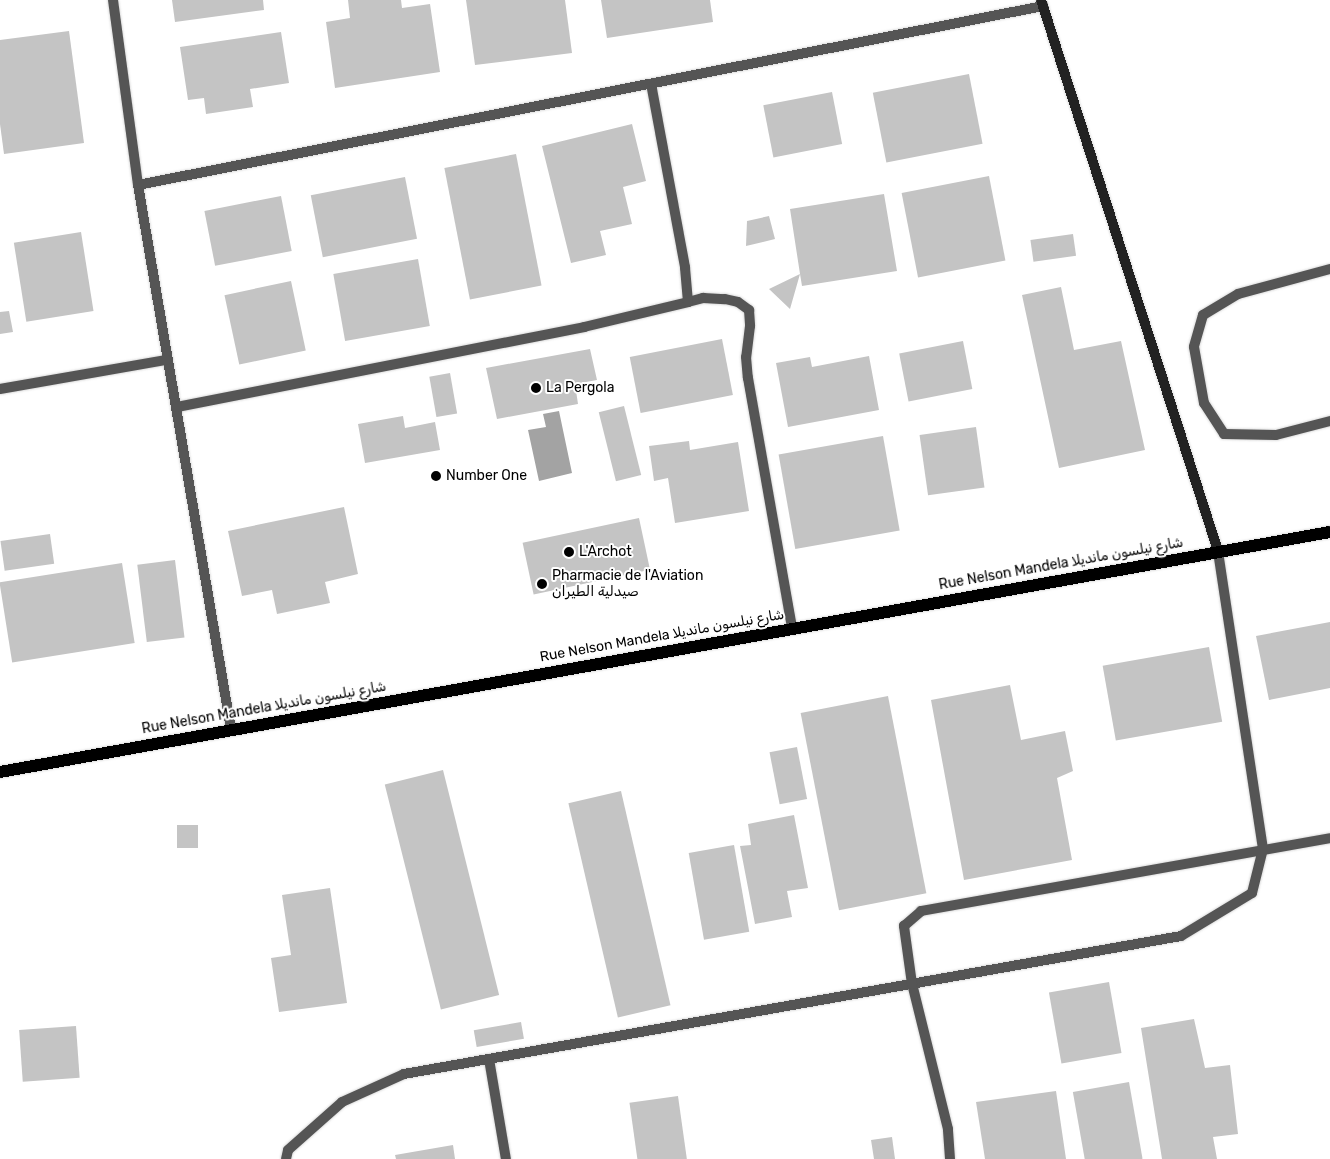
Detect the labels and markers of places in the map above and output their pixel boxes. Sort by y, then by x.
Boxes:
place label: La Pergola [546,380,614,396]
marker: La Pergola [530,382,542,394]
place label: Number One [446,468,527,484]
marker: Number One [430,470,442,482]
place label: L'Archot [579,544,632,560]
marker: L'Archot [563,546,575,558]
place label: Pharmacie de l'Aviation صيدلية الطيران [552,568,703,600]
marker: Pharmacie de l'Aviation صيدلية الطيران [536,578,548,590]

